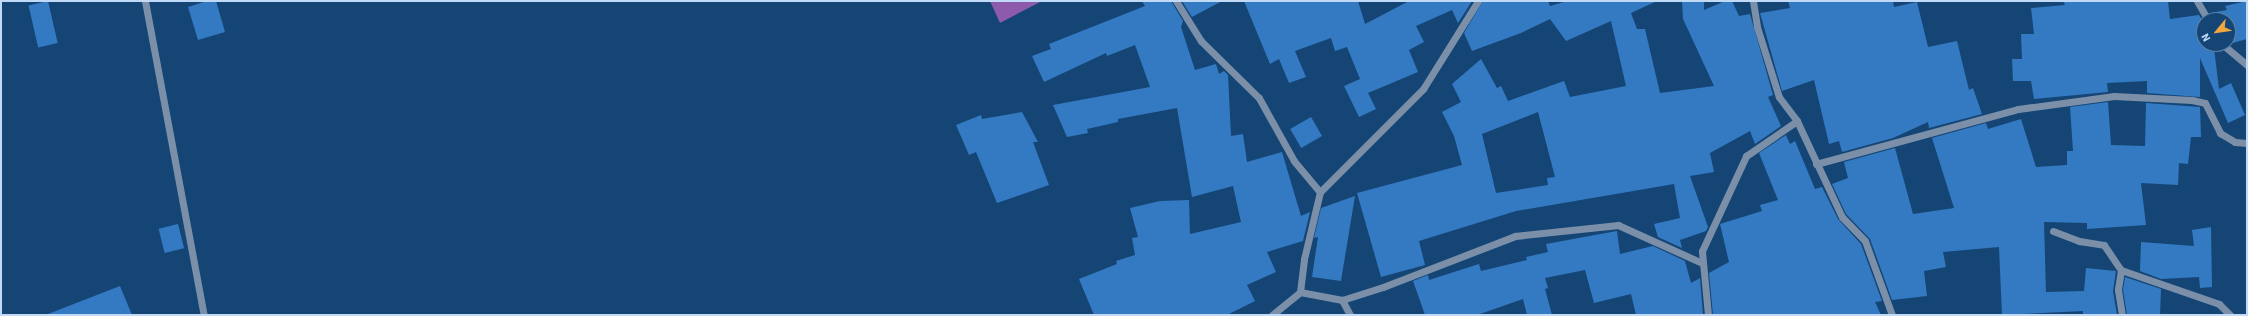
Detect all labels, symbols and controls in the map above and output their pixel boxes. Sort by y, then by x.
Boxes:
north arrow [2196,12,2236,52]
text: N [2198,31,2214,44]

